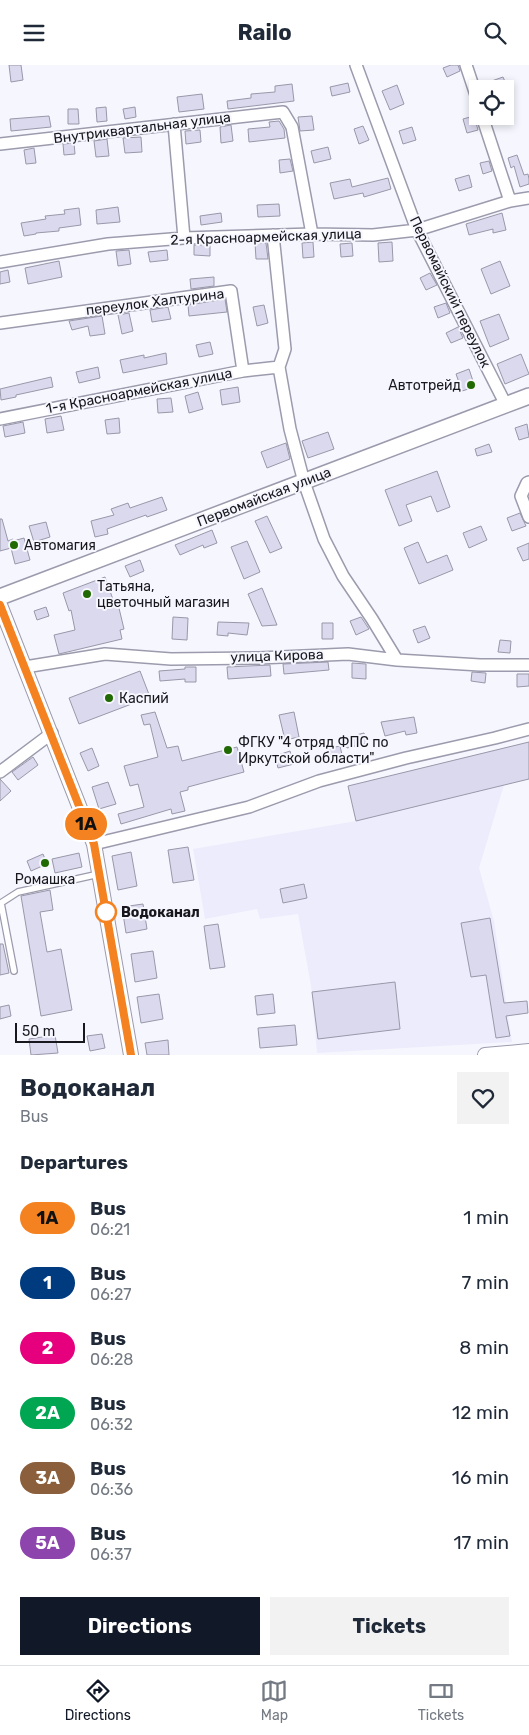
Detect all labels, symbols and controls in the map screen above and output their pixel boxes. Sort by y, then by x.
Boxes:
icon: menu [20,19,48,47]
text: Railo [237,19,292,46]
icon: search [481,19,509,47]
map controls [469,80,514,125]
button: locate [469,80,514,125]
street label: Внутриквартальная улица [52,109,232,147]
street label: Первомайский переулок [406,213,494,371]
street label: 2-я Красноармейская улица [170,225,362,249]
street label: переулок Халтурина [85,285,225,319]
street label: 1-я Красноармейская улица [44,365,234,417]
place label: Автотрейд [388,377,461,394]
marker: Автотрейд [465,379,477,391]
street label: Первомайская улица [195,464,333,530]
place label: Автомагия [24,537,96,554]
marker: Автомагия [8,539,20,551]
place label: Татьяна, цветочный магазин [97,578,230,611]
marker: Татьяна, цветочный магазин [81,588,93,600]
street label: улица Кирова [230,646,324,666]
place label: Каспий [119,690,169,707]
marker: Каспий [103,692,115,704]
place label: ФГКУ "4 отряд ФПС по Иркутской области" [238,734,389,767]
marker: ФГКУ "4 отряд ФПС по Иркутской области" [222,744,234,756]
line badge: 1А [64,808,108,840]
text: 1А [75,813,97,835]
marker: Ромашка [39,857,51,869]
place label: Ромашка [15,871,75,888]
marker: Водоканал [95,901,117,923]
place label: Водоканал [121,904,200,921]
scale bar [15,1020,85,1043]
text: 50 m [22,1023,55,1040]
button: heart [457,1072,509,1124]
text: Водоканал [20,1074,155,1102]
text: Bus [20,1107,48,1126]
text: Departures [20,1151,128,1174]
text: Bus [90,1197,126,1220]
text: 1 min [463,1206,509,1229]
text: 1А [37,1207,58,1229]
text: 06:21 [90,1220,130,1239]
text: Bus [90,1262,126,1285]
text: 7 min [462,1271,509,1294]
text: 1 [43,1272,52,1294]
text: 06:27 [90,1285,132,1304]
text: Bus [90,1327,126,1350]
text: 8 min [459,1336,509,1359]
text: 2 [42,1337,53,1359]
text: 06:28 [90,1350,133,1369]
text: Bus [90,1392,126,1415]
text: 12 min [452,1401,509,1424]
text: 2А [35,1402,60,1424]
text: 06:32 [90,1415,133,1434]
text: Bus [90,1457,126,1480]
text: 16 min [452,1466,509,1489]
text: 3А [35,1467,60,1489]
text: 06:36 [90,1480,133,1499]
text: Bus [90,1522,126,1545]
text: 17 min [453,1531,509,1554]
text: 5А [35,1532,60,1554]
text: 06:37 [90,1545,132,1564]
button: Directions [20,1597,260,1655]
button: Tickets [270,1597,509,1655]
tab: Directions [65,1677,131,1724]
tab: Map [260,1677,288,1724]
tab: Tickets [418,1677,464,1724]

